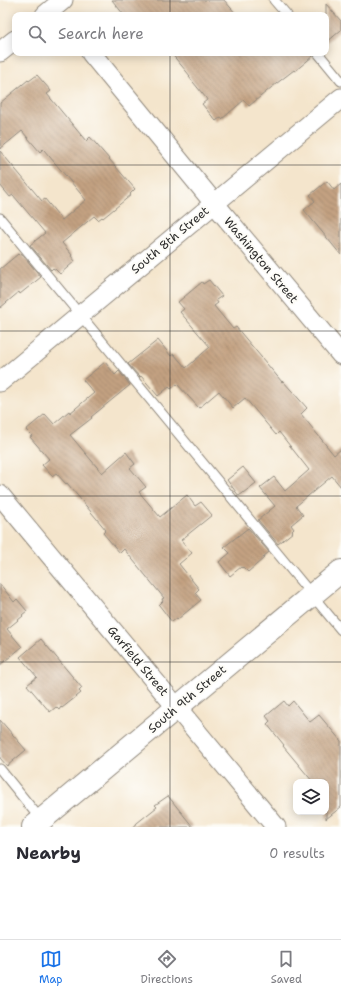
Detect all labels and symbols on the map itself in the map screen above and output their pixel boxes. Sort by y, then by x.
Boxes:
street label: South 8th Street [128,203,212,277]
street label: Washington Street [220,213,302,307]
street label: Garfield Street [104,623,172,699]
street label: South 9th Street [145,662,229,736]

